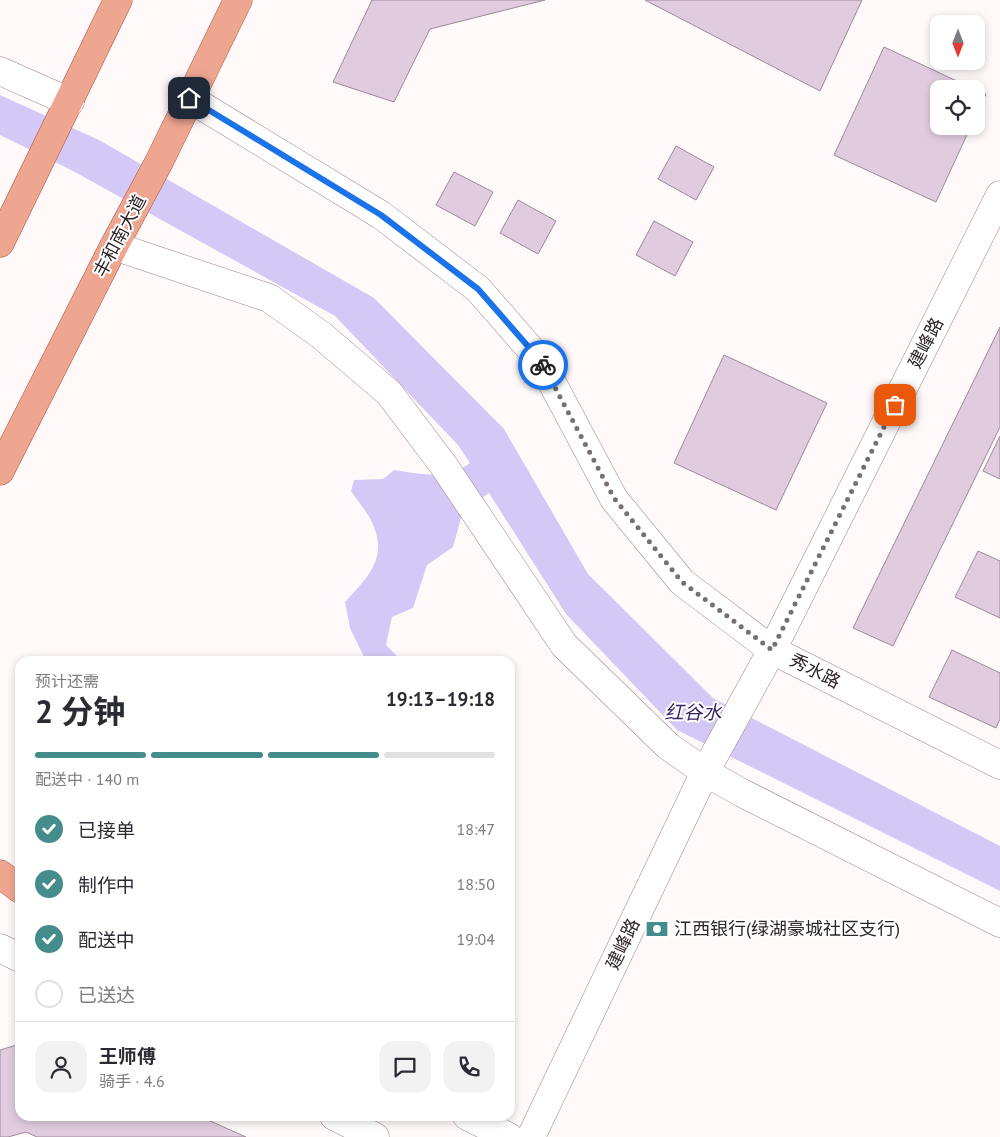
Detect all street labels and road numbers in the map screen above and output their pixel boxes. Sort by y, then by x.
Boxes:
street label: 丰和南大道 [88,191,151,281]
street label: 建峰路 [903,313,948,372]
street label: 秀水路 [786,648,845,693]
street label: 建峰路 [601,914,644,973]

